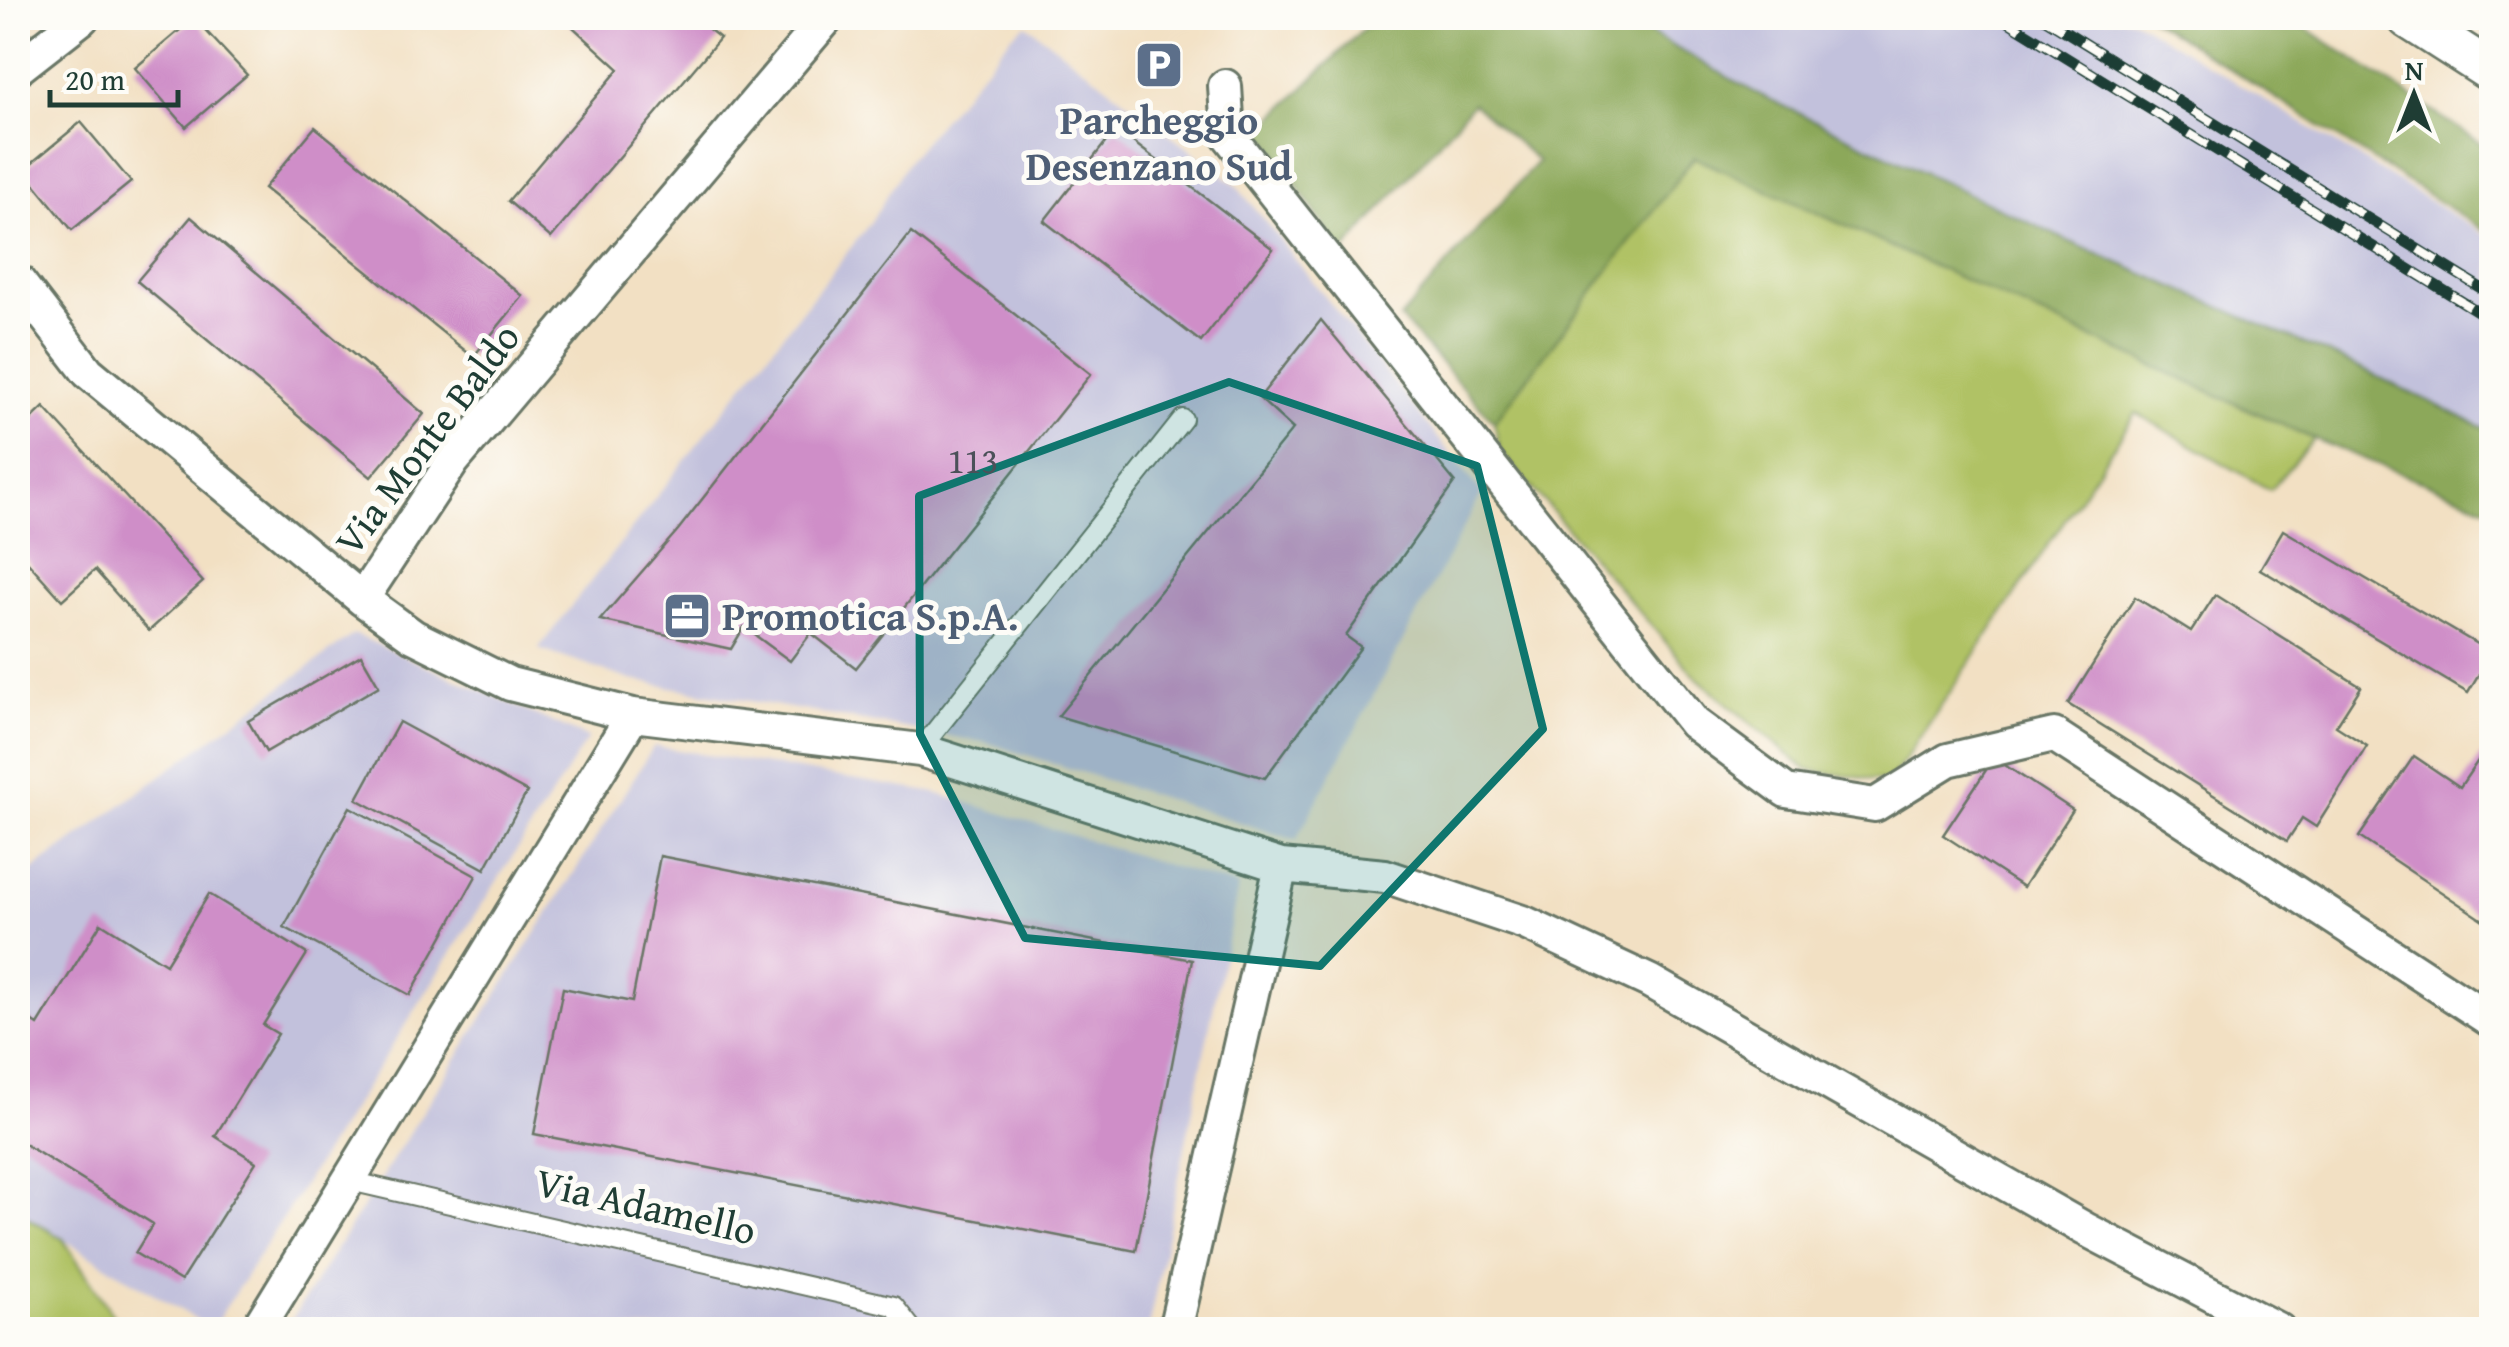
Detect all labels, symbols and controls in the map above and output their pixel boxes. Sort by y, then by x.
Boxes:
parking icon: Parcheggio Desenzano Sud [1133,39,1185,91]
scale bar [50,45,178,107]
north arrow [2364,45,2464,145]
text: N [2405,49,2424,90]
text: 20 m [65,57,125,101]
place label: Parcheggio Desenzano Sud [1026,90,1292,195]
street label: Via Monte Baldo [320,310,534,567]
house number: 113 [948,435,998,486]
place label: Promotica S.p.A. [722,586,1018,645]
office icon: Promotica S.p.A. [661,590,713,642]
street label: Via Adamello [530,1152,762,1259]

